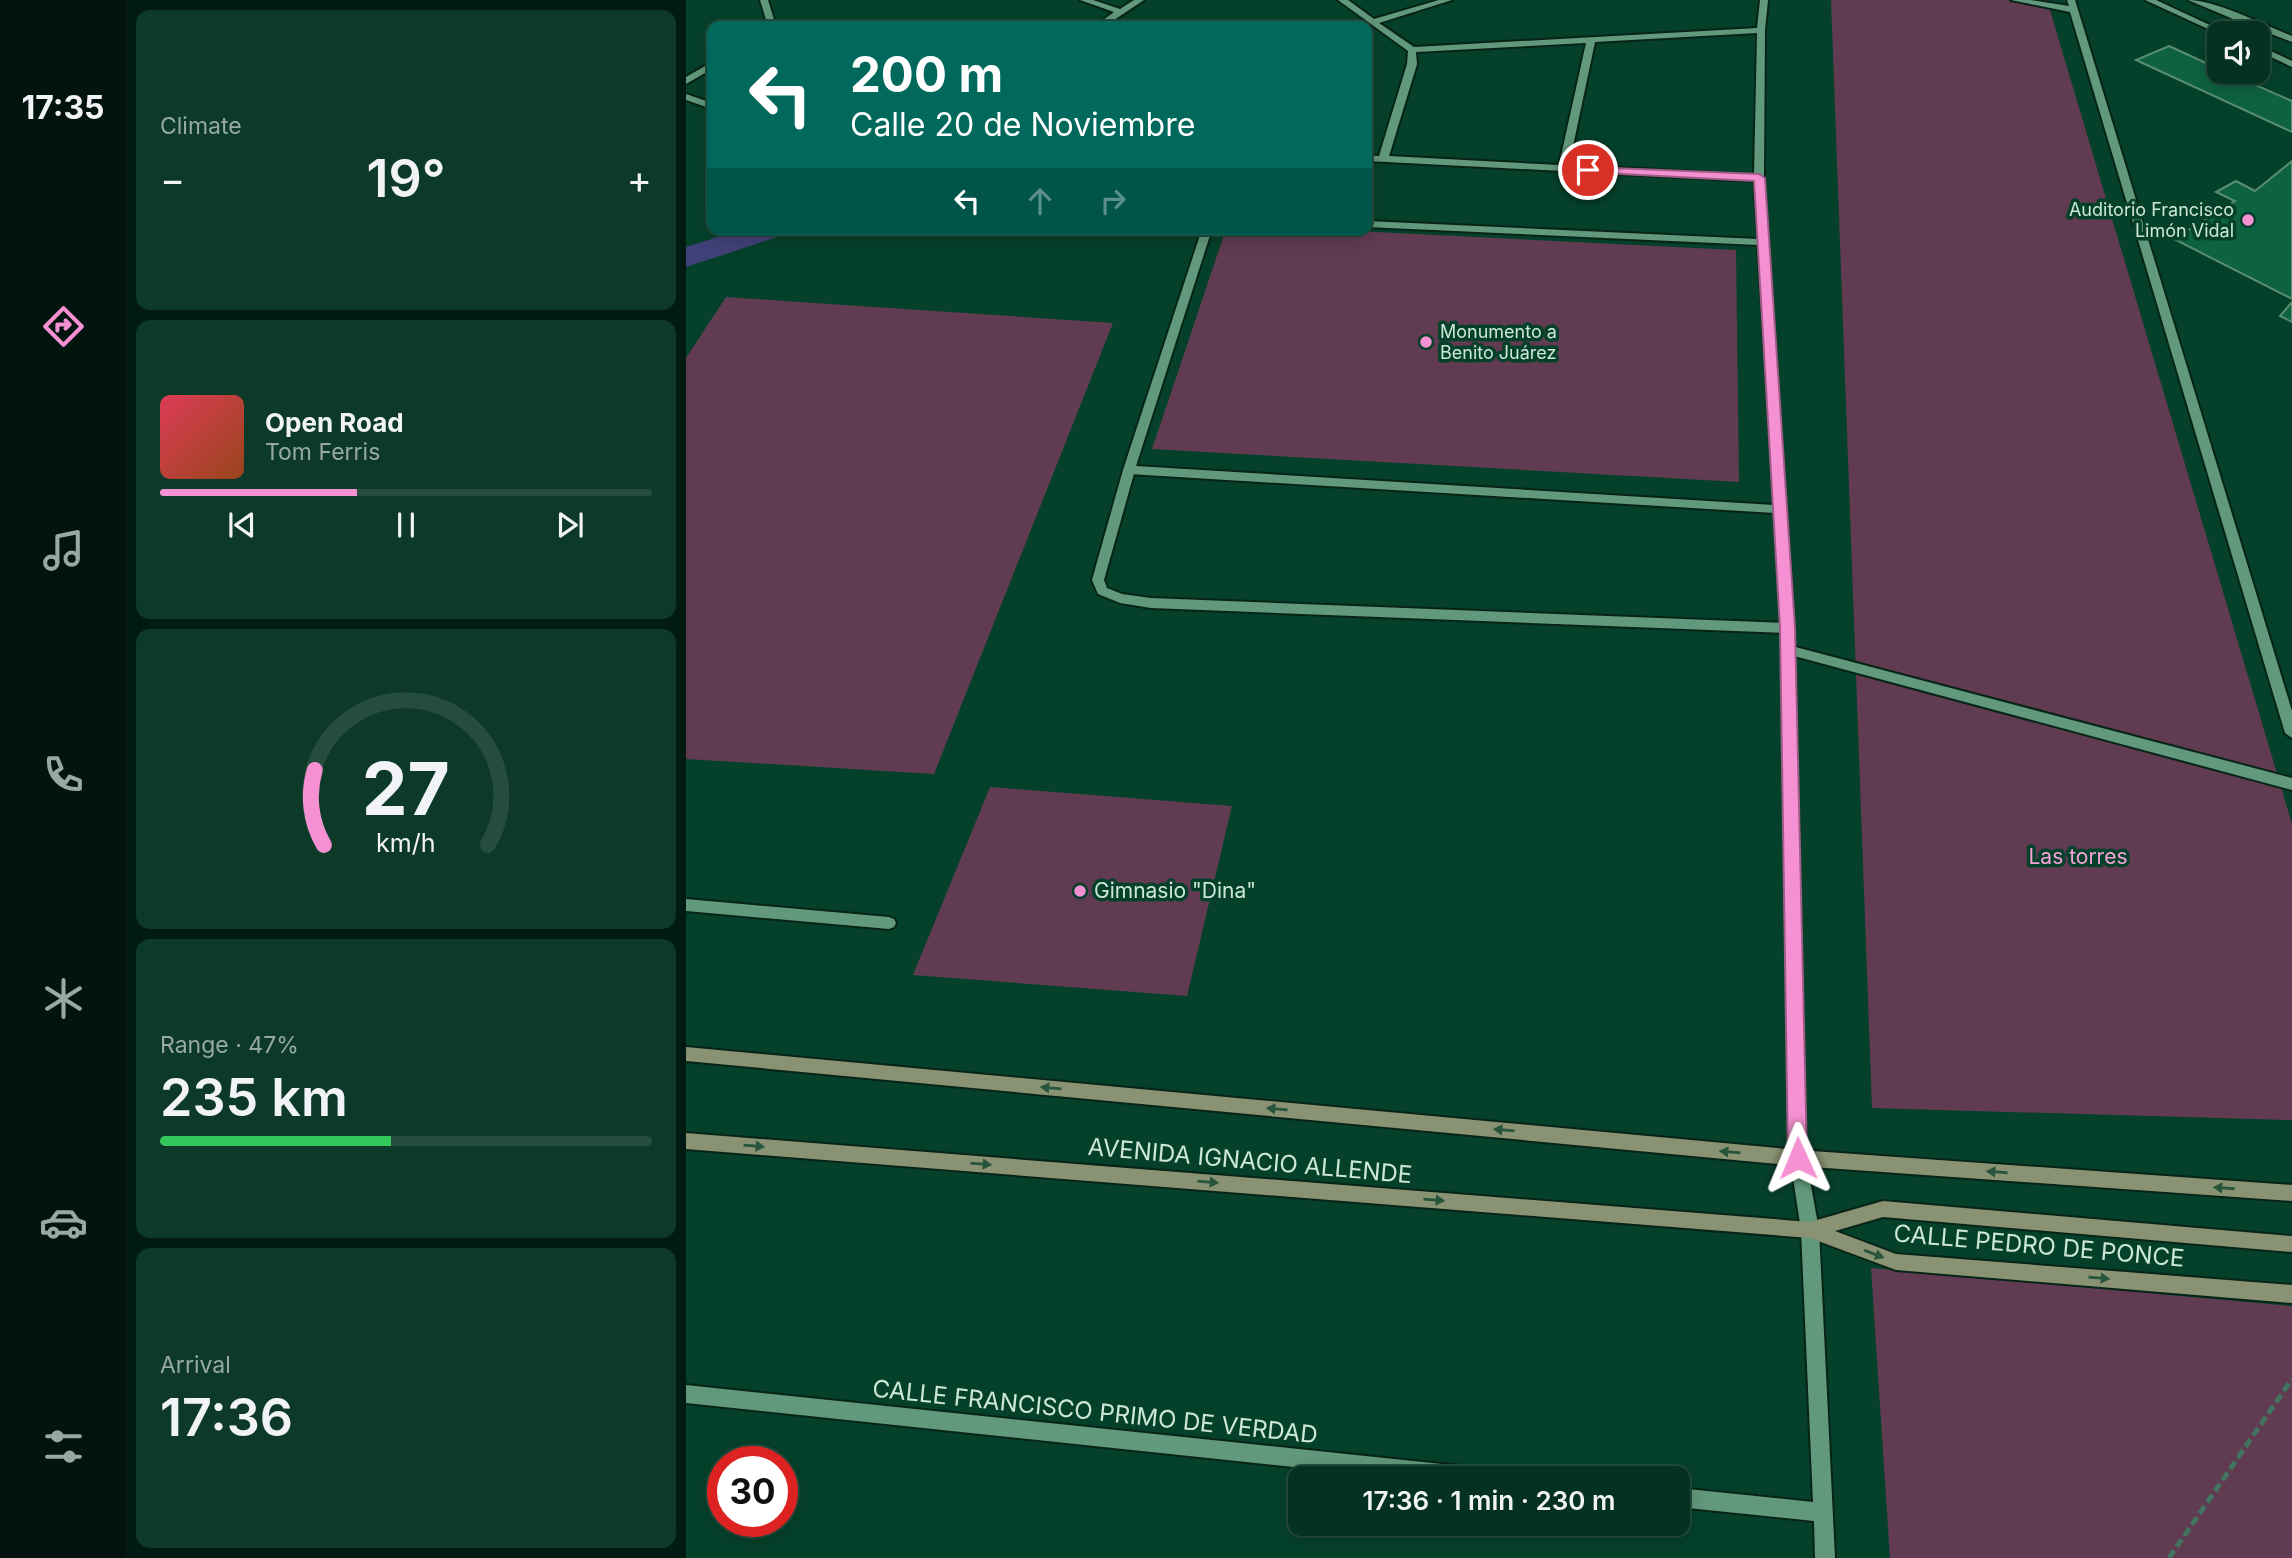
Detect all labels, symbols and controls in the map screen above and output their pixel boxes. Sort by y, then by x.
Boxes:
map controls [2207,21,2270,84]
button: sound [2207,21,2270,84]
text: 200 m [850,45,1003,104]
icon: left [735,49,826,140]
text: 17:35 [21,88,105,127]
text: Calle 20 de Noviembre [850,105,1195,144]
text: Climate [160,112,242,140]
pin [1558,140,1618,200]
text: 19° [366,147,446,210]
icon: arrive [1569,151,1607,189]
text: − [160,156,185,202]
text: + [627,156,652,202]
icon: left [948,182,986,220]
icon: ahead [1021,182,1059,220]
icon: right [1094,182,1132,220]
place label: Auditorio Francisco Limón Vidal [2069,199,2234,241]
marker: Auditorio Francisco Limón Vidal [2240,212,2256,228]
icon: directions [39,302,88,351]
place label: Monumento a Benito Juárez [1440,321,1557,363]
marker: Monumento a Benito Juárez [1418,334,1434,350]
text: Open Road [265,407,404,438]
text: Tom Ferris [265,438,380,466]
icon: previous [223,506,261,544]
icon: pause [387,506,425,544]
icon: next [551,506,589,544]
icon: music [39,526,88,575]
text: 27 [362,744,450,833]
icon: phone [39,750,88,799]
text: km/h [376,828,436,858]
park label: Las torres [2028,844,2128,869]
place label: Gimnasio "Dina" [1094,878,1256,903]
marker: Gimnasio "Dina" [1072,883,1088,899]
icon: climate [39,974,88,1023]
text: Range · 47% [160,1031,299,1059]
text: 235 km [160,1066,348,1129]
one-way arrow [1039,1082,1061,1093]
one-way arrow [1266,1103,1288,1114]
position arrow [1761,1121,1835,1195]
one-way arrow [1492,1125,1514,1136]
street label: AVENIDA IGNACIO ALLENDE [1087,1132,1413,1189]
one-way arrow [743,1141,765,1152]
one-way arrow [1719,1146,1741,1157]
one-way arrow [970,1159,992,1170]
one-way arrow [1986,1166,2008,1177]
one-way arrow [1197,1177,1219,1188]
one-way arrow [2213,1182,2235,1193]
one-way arrow [1424,1195,1446,1206]
icon: car [39,1198,88,1247]
street label: CALLE PEDRO DE PONCE [1892,1218,2186,1273]
one-way arrow [1864,1248,1885,1259]
one-way arrow [2089,1273,2111,1284]
text: Arrival [160,1351,231,1379]
street label: CALLE FRANCISCO PRIMO DE VERDAD [871,1374,1319,1449]
text: 17:36 [160,1386,293,1449]
icon: filters [39,1422,88,1471]
speed limit sign: 30 [707,1446,798,1537]
text: 17:36 · 1 min · 230 m [1363,1485,1615,1516]

